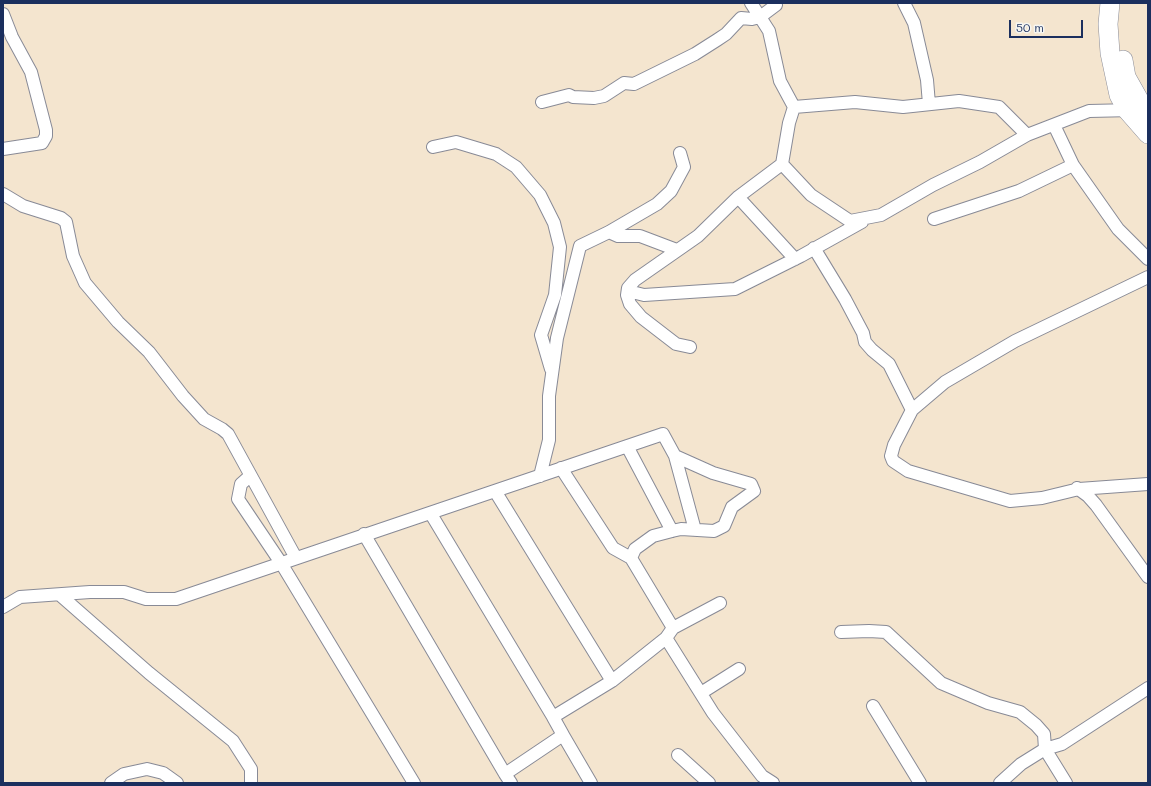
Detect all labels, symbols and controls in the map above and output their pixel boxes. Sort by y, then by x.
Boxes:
scale bar [1011,12,1085,38]
text: 50 m [1016,19,1044,35]

